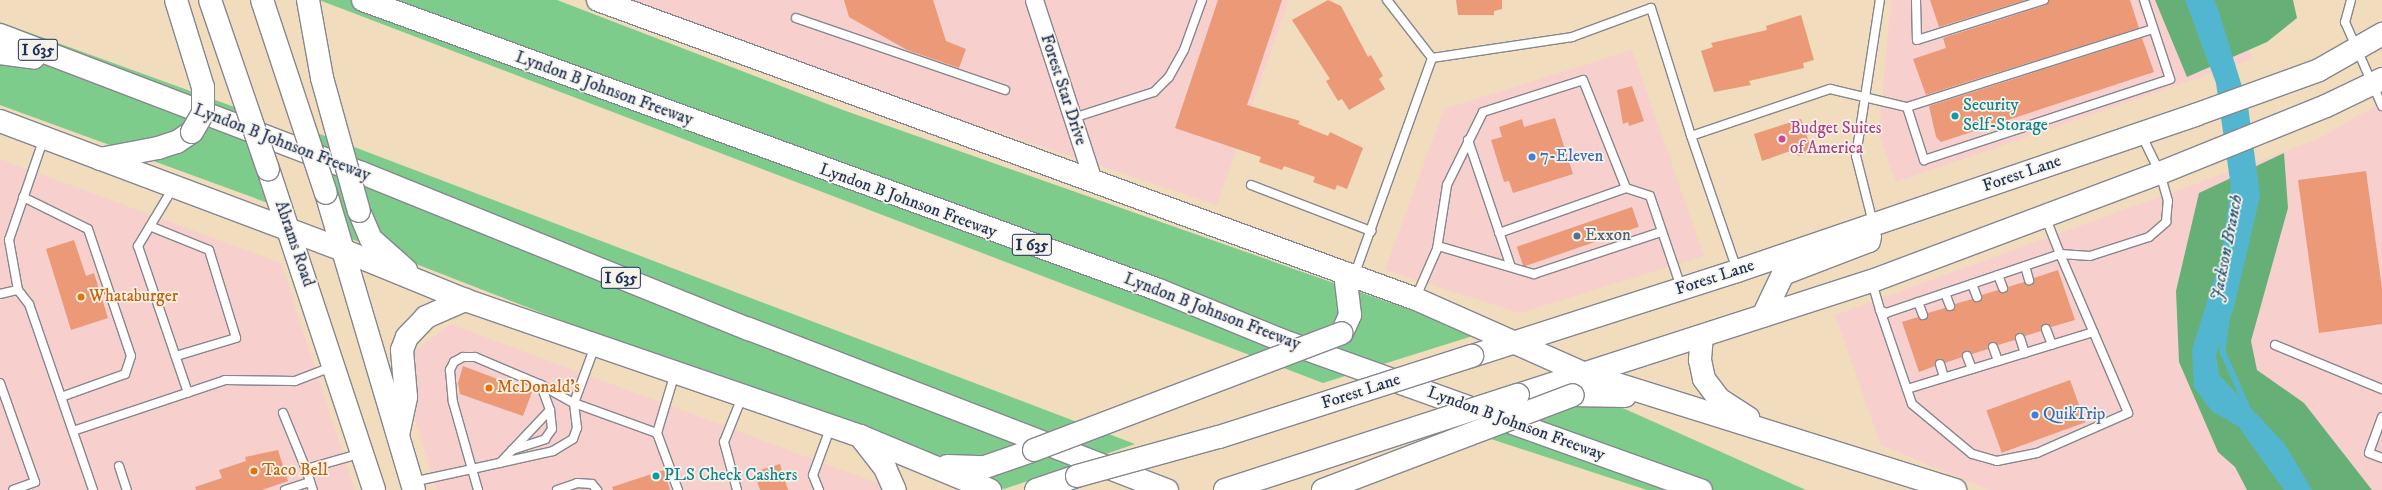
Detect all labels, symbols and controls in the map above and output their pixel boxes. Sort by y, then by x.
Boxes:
street label: Forest Star Drive [1035,32,1091,148]
road number: I 635 [17,36,59,64]
street label: Lyndon B Johnson Freeway [512,47,696,131]
place label: Security Self-Storage [1963,96,2048,136]
street label: Lyndon B Johnson Freeway [191,100,373,186]
marker: Security Self-Storage [1950,111,1960,121]
place label: Budget Suites of America [1790,119,1881,159]
marker: Budget Suites of America [1777,134,1787,144]
place label: 7-Eleven [1540,147,1603,167]
street label: Forest Lane [1980,151,2064,197]
marker: 7-Eleven [1527,152,1537,162]
street label: Lyndon B Johnson Freeway [816,159,1000,243]
water label: Jackson Branch [2206,193,2248,303]
street label: Abrams Road [270,198,318,290]
place label: Exxon [1585,226,1631,246]
road number: I 635 [1011,231,1053,259]
marker: Exxon [1572,231,1582,241]
street label: Forest Lane [1673,256,1757,300]
road number: I 635 [600,264,642,292]
street label: Lyndon B Johnson Freeway [1121,269,1303,355]
place label: Whataburger [89,287,178,307]
marker: Whataburger [76,292,86,302]
street label: Forest Lane [1319,370,1403,414]
place label: McDonald's [497,378,580,398]
street label: Lyndon B Johnson Freeway [1424,382,1608,466]
marker: McDonald's [484,383,494,393]
place label: QuikTrip [2043,405,2105,425]
marker: QuikTrip [2030,410,2040,420]
place label: Taco Bell [262,461,328,481]
marker: Taco Bell [249,466,259,476]
place label: PLS Check Cashers [664,466,797,486]
marker: PLS Check Cashers [651,471,661,481]

